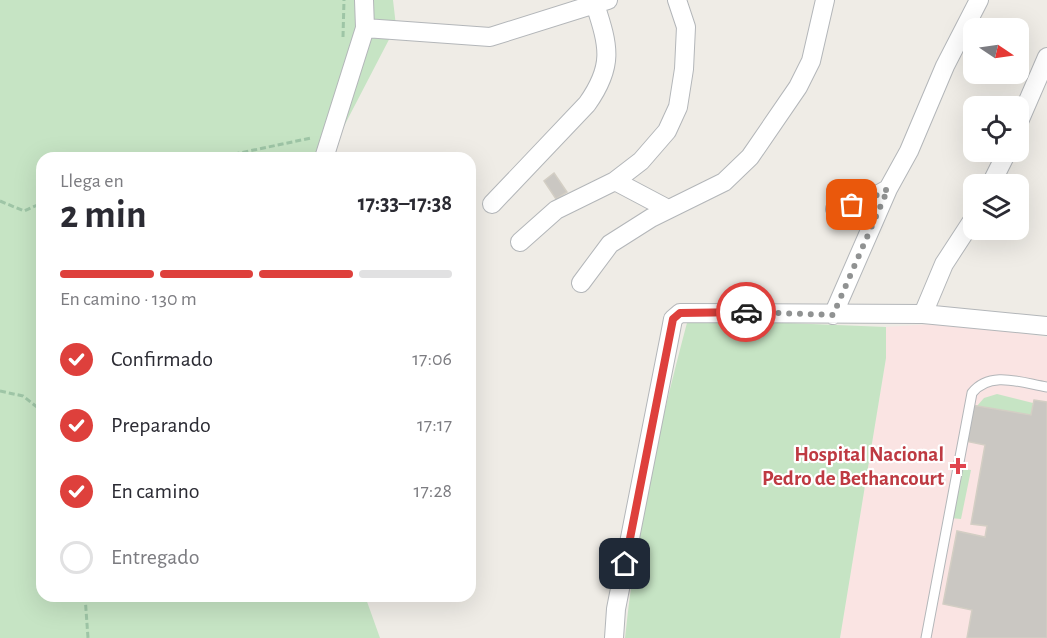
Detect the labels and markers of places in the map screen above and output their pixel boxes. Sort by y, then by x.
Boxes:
pin [826,179,877,230]
place label: Hospital Nacional Pedro de Bethancourt [762,444,944,489]
marker: Hospital Nacional Pedro de Bethancourt [949,457,967,475]
pin [599,538,650,589]

